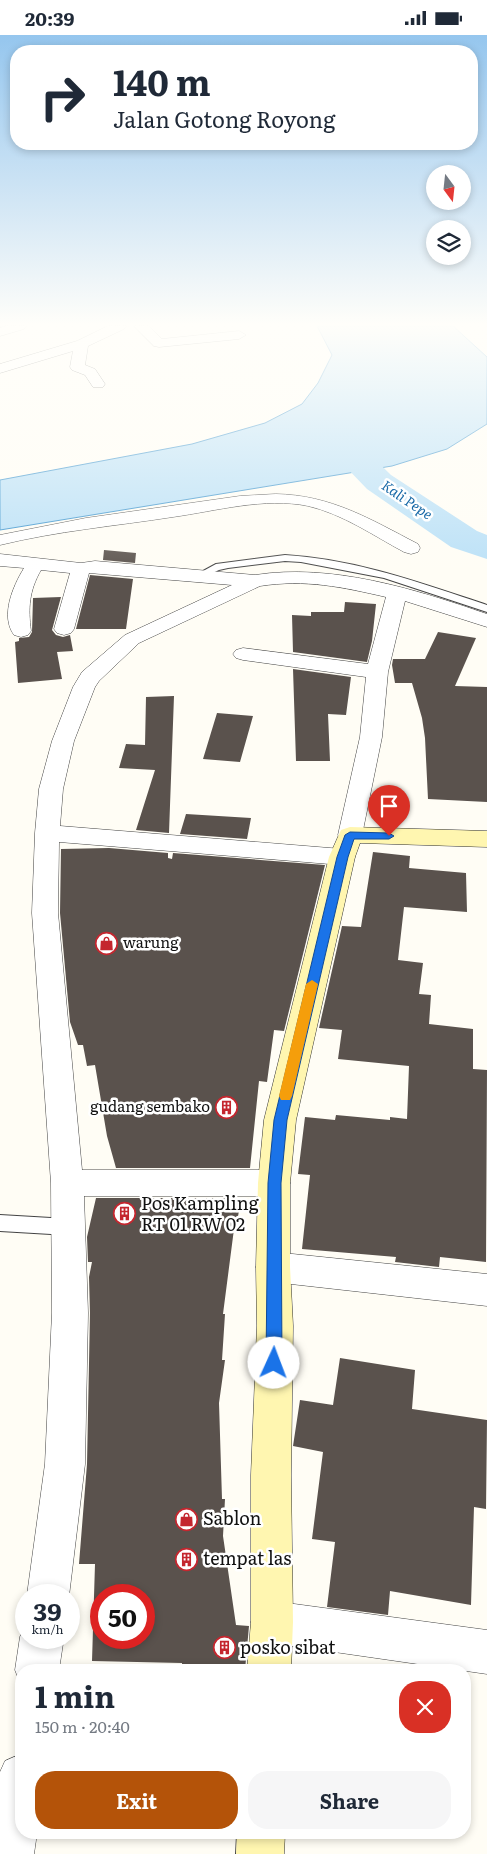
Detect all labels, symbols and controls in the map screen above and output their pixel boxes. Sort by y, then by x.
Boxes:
text: 20:39 [25,4,75,32]
text: 140 m [113,55,211,107]
icon: right [30,65,95,130]
text: Jalan Gotong Royong [113,102,335,135]
north arrow [426,165,471,210]
map controls [426,165,471,265]
button: layers [426,220,471,265]
water label: Kali Pepe [378,475,437,524]
pin [368,785,410,836]
icon: arrive [375,792,403,820]
place label: warung [123,930,179,953]
shop icon: warung [95,931,119,955]
place label: gudang sembako [90,1094,210,1117]
building icon: gudang sembako [214,1095,238,1119]
place label: Pos Kampling RT 01 RW 02 [141,1189,260,1237]
building icon: Pos Kampling RT 01 RW 02 [113,1202,137,1226]
position arrow [247,1336,299,1388]
place label: Sablon [203,1504,262,1531]
shop icon: Sablon [175,1507,199,1531]
place label: tempat las [203,1544,291,1571]
building icon: tempat las [175,1547,199,1571]
speed limit sign: 50 [90,1584,155,1649]
text: 39 [33,1592,62,1629]
text: km/h [32,1620,63,1638]
place label: posko sibat [240,1633,336,1660]
building icon: posko sibat [212,1636,236,1660]
text: 1 min [35,1673,115,1717]
button: close [399,1681,451,1733]
text: 150 m · 20:40 [35,1714,130,1738]
button: Exit [35,1771,238,1829]
button: Share [248,1771,451,1829]

